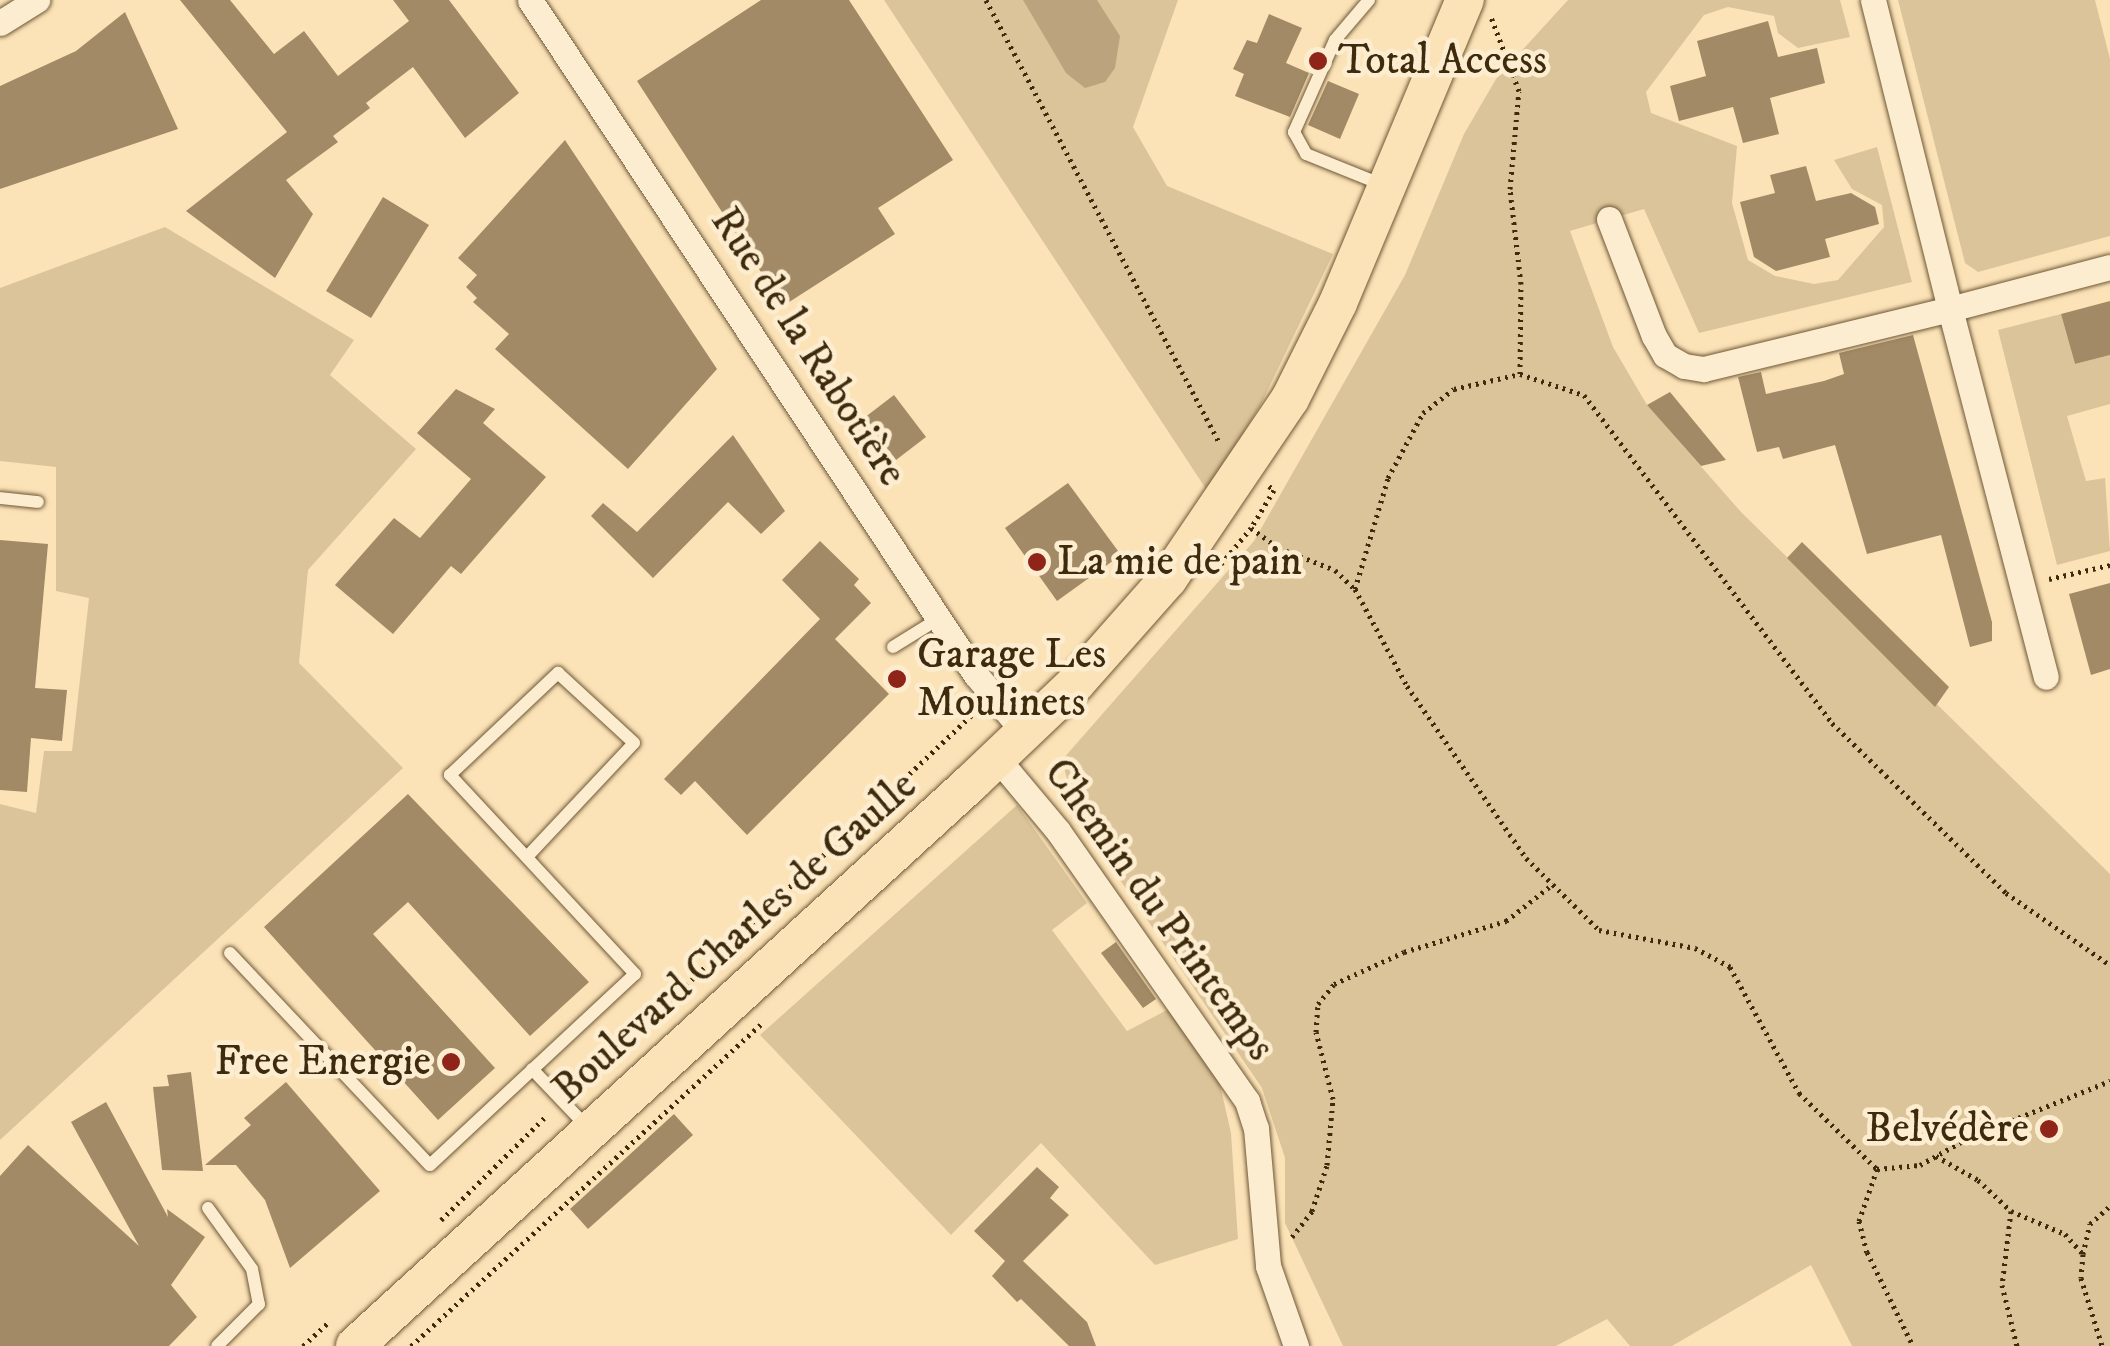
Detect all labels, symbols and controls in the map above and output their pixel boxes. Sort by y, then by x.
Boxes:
place label: Total Access [1338,36,1547,86]
marker: Total Access [1307,50,1329,72]
street label: Rue de la Rabotière [699,198,917,496]
place label: La mie de pain [1057,537,1302,587]
marker: La mie de pain [1026,551,1048,573]
place label: Garage Les Moulinets [917,630,1106,728]
marker: Garage Les Moulinets [886,668,908,690]
street label: Chemin du Printemps [1033,749,1285,1071]
street label: Boulevard Charles de Gaulle [543,761,927,1115]
place label: Free Energie [215,1037,431,1087]
marker: Free Energie [440,1051,462,1073]
place label: Belvédère [1866,1104,2029,1154]
marker: Belvédère [2038,1118,2060,1140]

